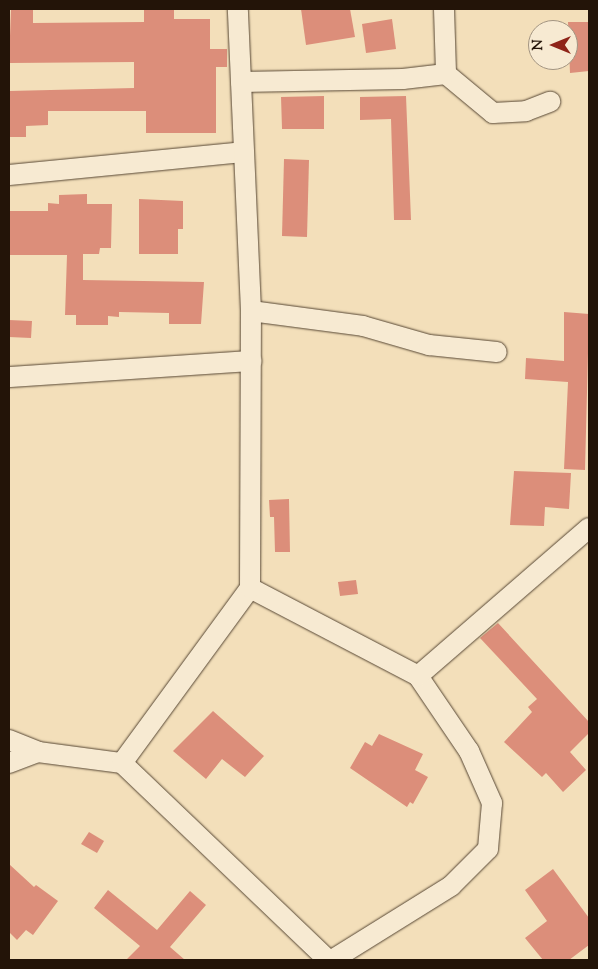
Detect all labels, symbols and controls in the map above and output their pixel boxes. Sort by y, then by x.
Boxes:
north arrow [528,20,578,70]
text: N [529,39,549,51]

